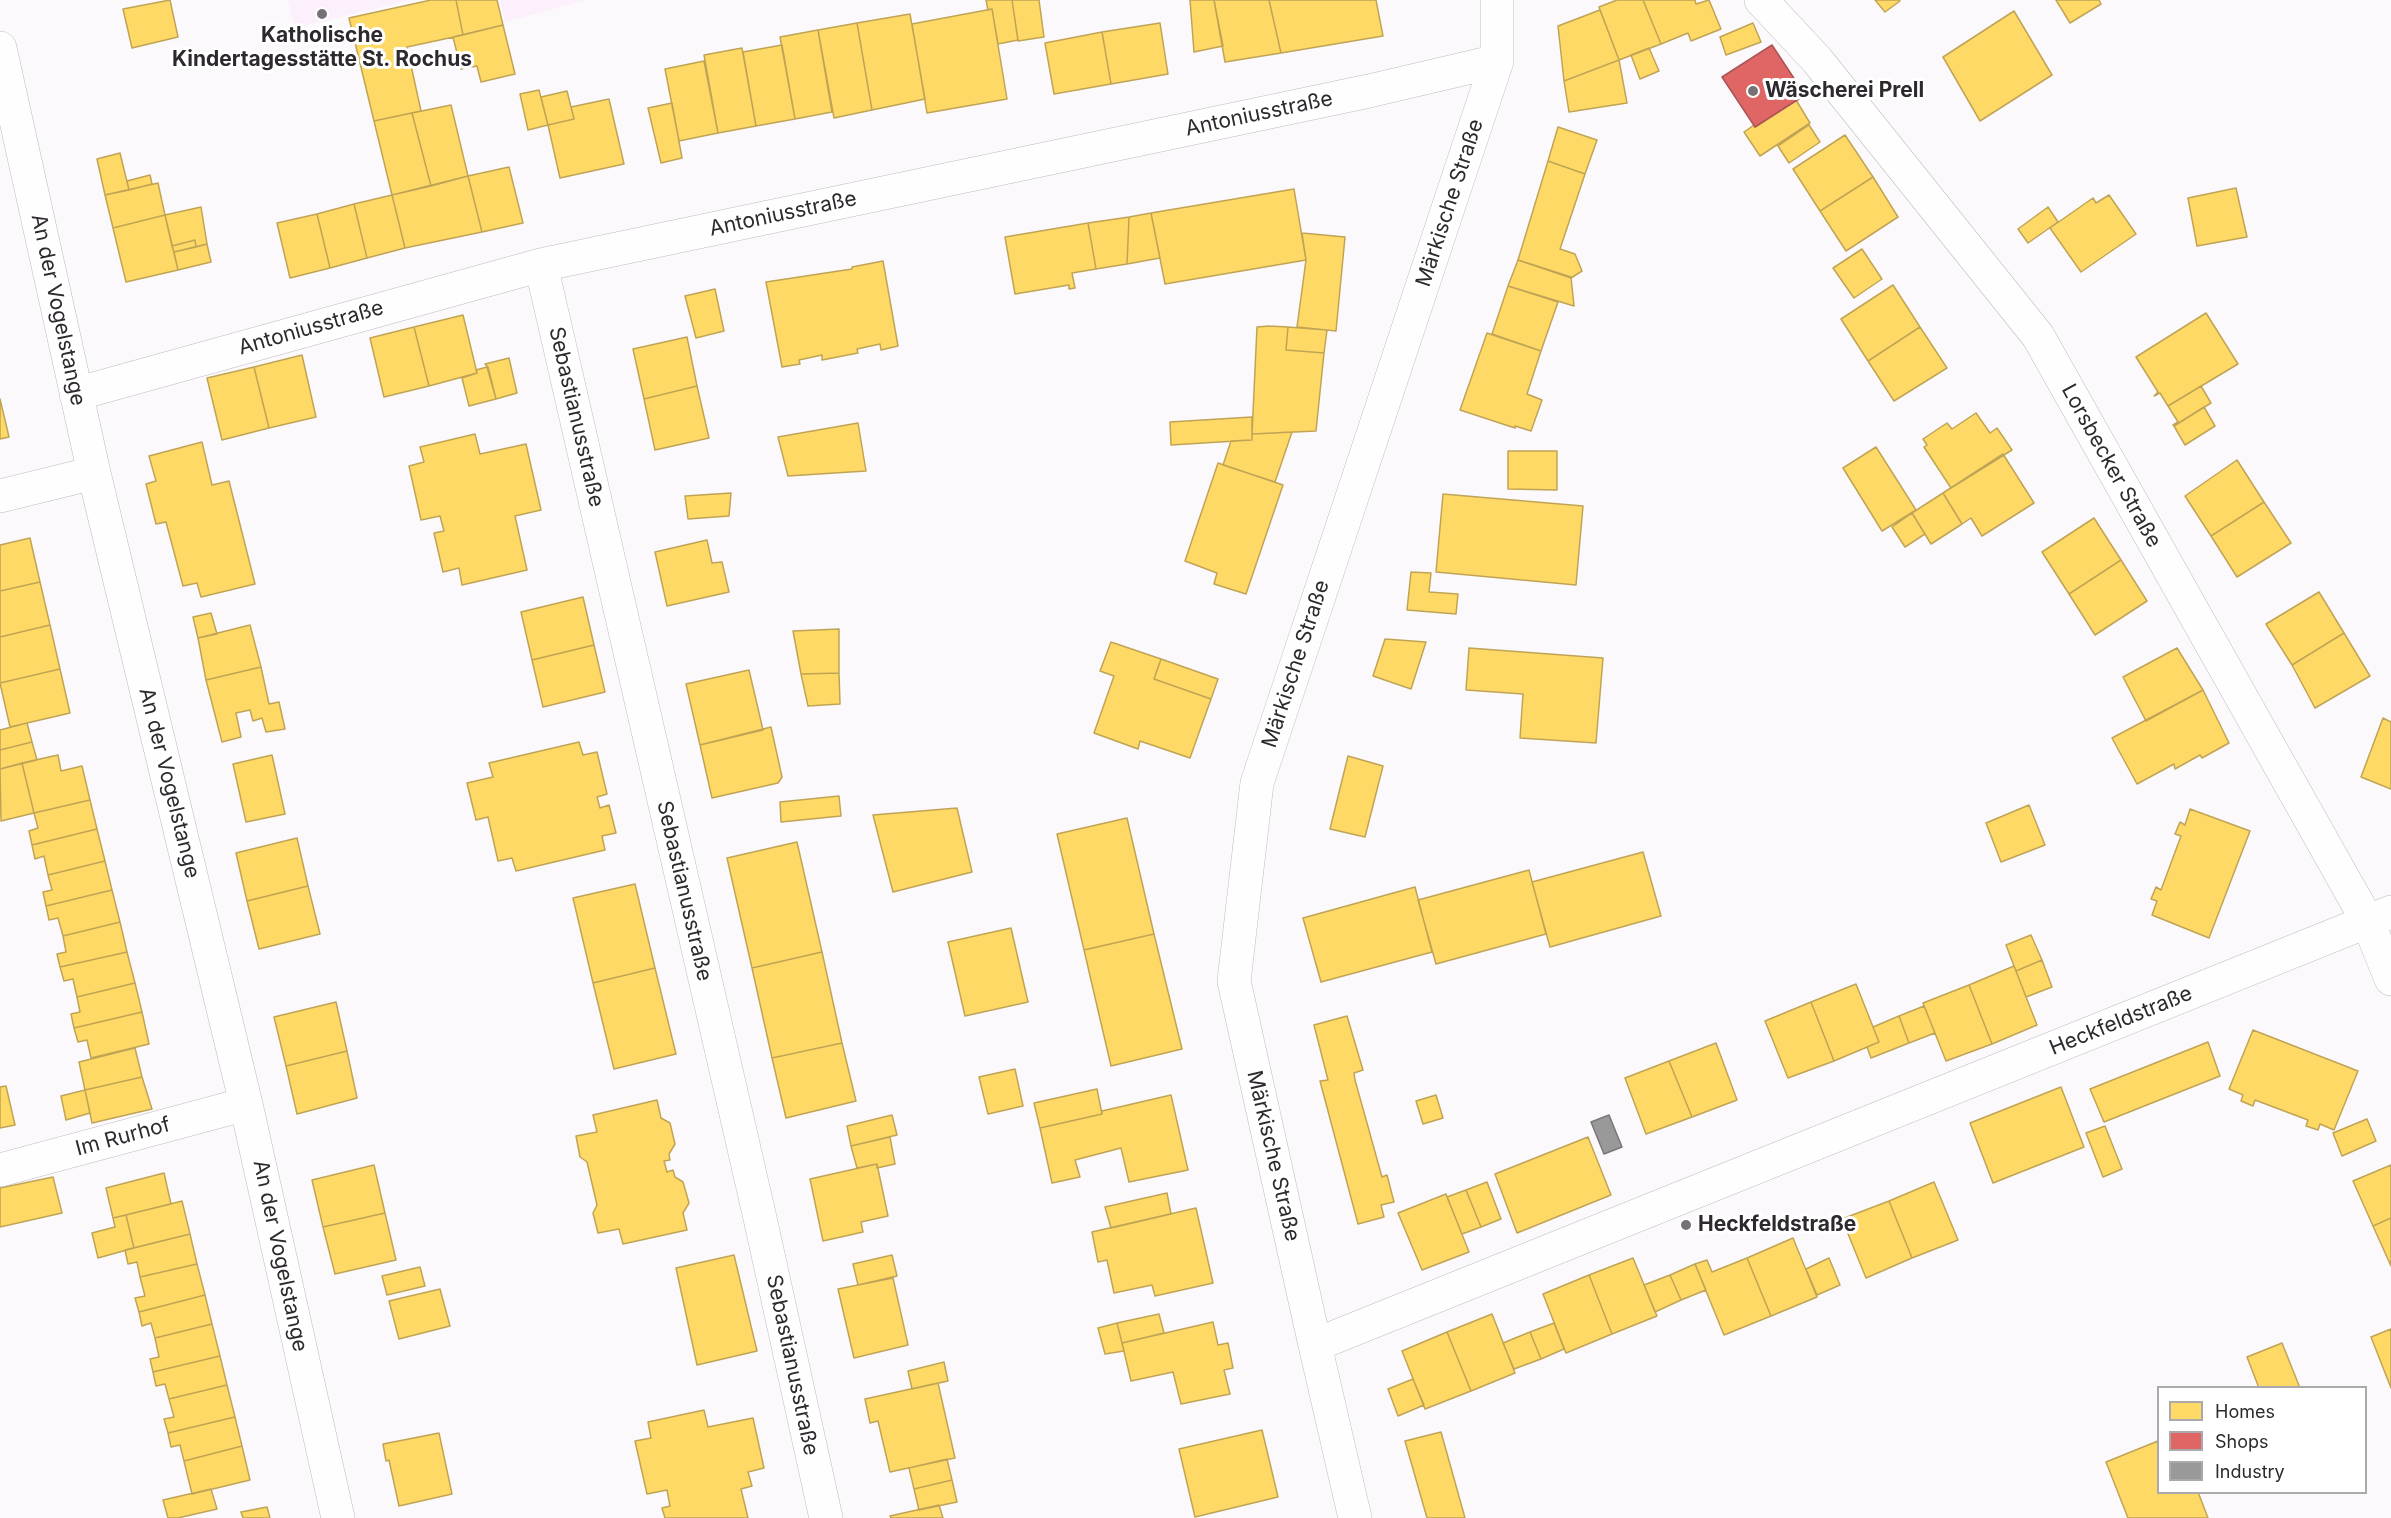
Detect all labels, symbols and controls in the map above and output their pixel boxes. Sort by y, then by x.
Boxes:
marker: Katholische Kindertagesstätte St. Rochus [315,7,329,21]
place label: Katholische Kindertagesstätte St. Rochus [172,23,472,73]
place label: Wäscherei Prell [1765,78,1924,104]
marker: Wäscherei Prell [1746,84,1760,98]
street label: Antoniusstraße [1183,86,1335,142]
street label: Märkische Straße [1411,116,1489,290]
street label: Antoniusstraße [707,186,859,242]
street label: An der Vogelstange [25,212,91,408]
street label: Antoniusstraße [235,295,387,361]
street label: Sebastianusstraße [543,324,609,510]
street label: Lorsbecker Straße [2056,380,2166,552]
street label: Märkische Straße [1257,577,1335,751]
street label: An der Vogelstange [133,685,205,881]
street label: Sebastianusstraße [651,798,717,984]
street label: Heckfeldstraße [2046,981,2196,1061]
street label: Märkische Straße [1241,1068,1305,1244]
street label: Im Rurhof [73,1112,173,1162]
street label: An der Vogelstange [247,1158,313,1354]
place label: Heckfeldstraße [1698,1212,1856,1238]
marker: Heckfeldstraße [1679,1218,1693,1232]
street label: Sebastianusstraße [761,1272,823,1458]
legend [2157,1386,2367,1494]
text: Homes [2215,1401,2275,1422]
text: Shops [2215,1431,2269,1452]
text: Industry [2215,1461,2285,1482]

